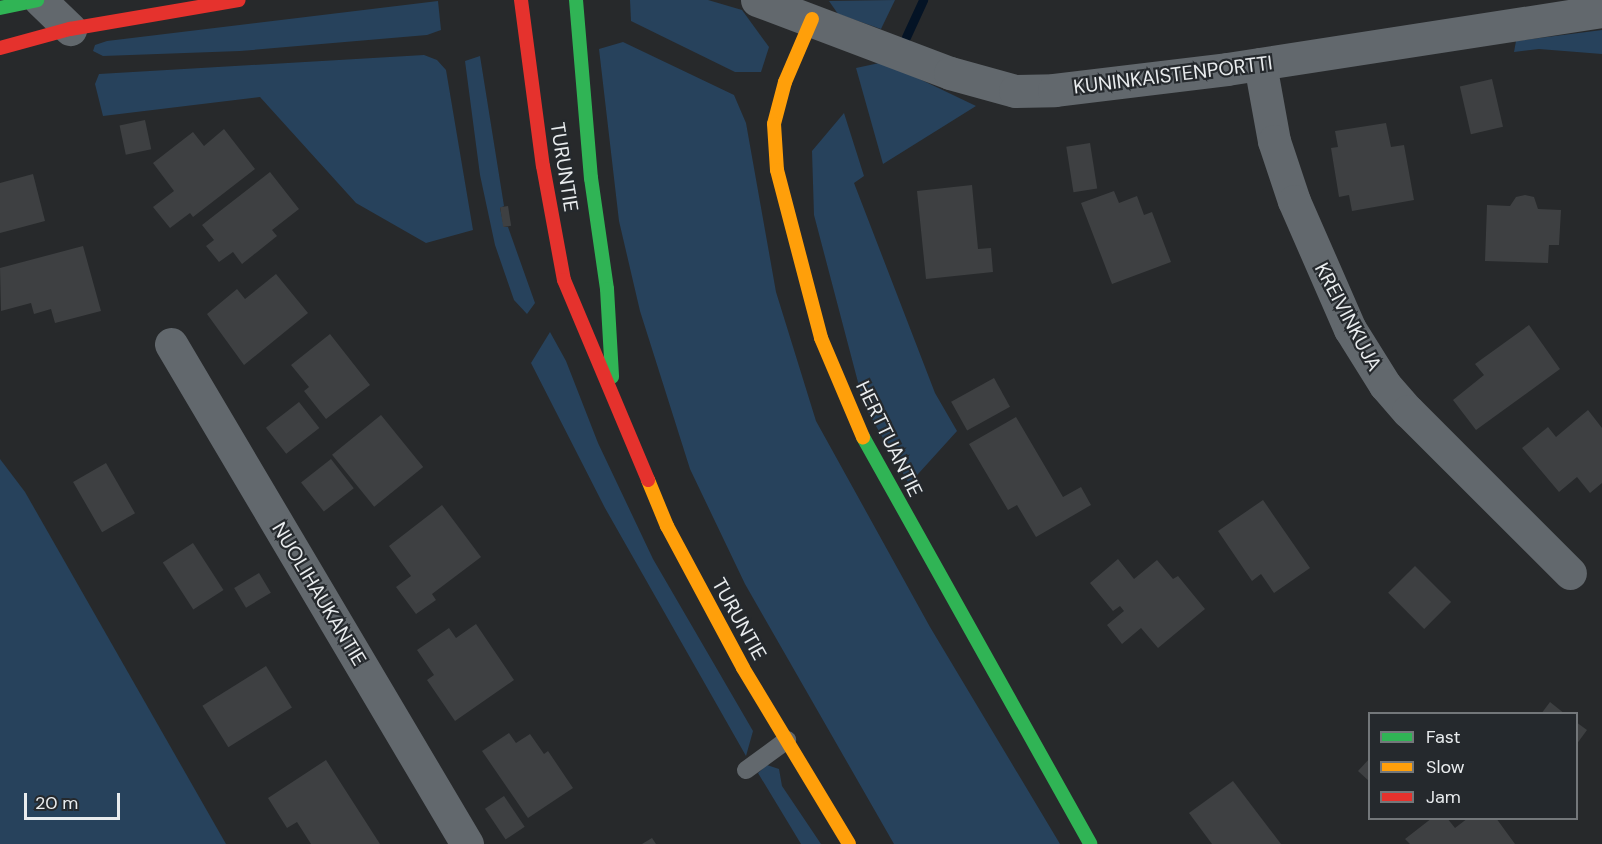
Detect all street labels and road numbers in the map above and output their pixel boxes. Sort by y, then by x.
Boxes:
street label: KUNINKAISTENPORTTI [1072,51,1274,99]
street label: TURUNTIE [545,121,583,213]
street label: KREIVINKUJA [1309,259,1387,375]
street label: HERTTUANTIE [851,377,927,501]
street label: NUOLIHAUKANTIE [267,518,371,670]
street label: TURUNTIE [707,574,771,664]

